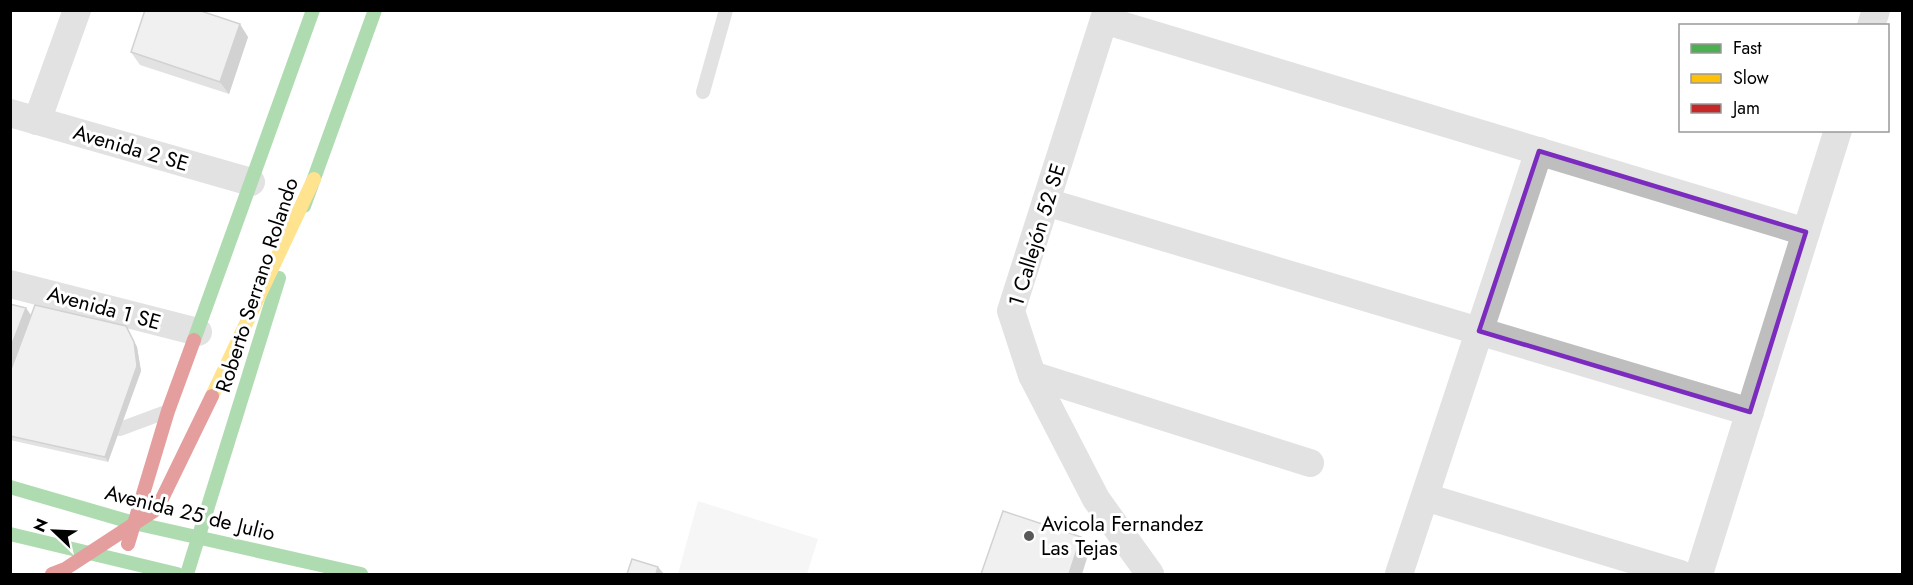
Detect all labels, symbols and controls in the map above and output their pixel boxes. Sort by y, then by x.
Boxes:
legend [1679,24,1889,132]
text: Fast [1733,35,1762,61]
text: Slow [1733,65,1770,91]
text: Jam [1731,95,1760,121]
street label: Avenida 2 SE [70,117,192,179]
street label: 1 Callejón 52 SE [1001,160,1073,310]
street label: Roberto Serrano Rolando [208,174,306,396]
street label: Avenida 1 SE [44,278,164,338]
street label: Avenida 25 de Julio [102,477,278,549]
north arrow [24,501,84,561]
place label: Avicola Fernandez Las Tejas [1041,509,1204,563]
text: N [28,515,54,536]
marker: Avicola Fernandez Las Tejas [1022,529,1036,543]

